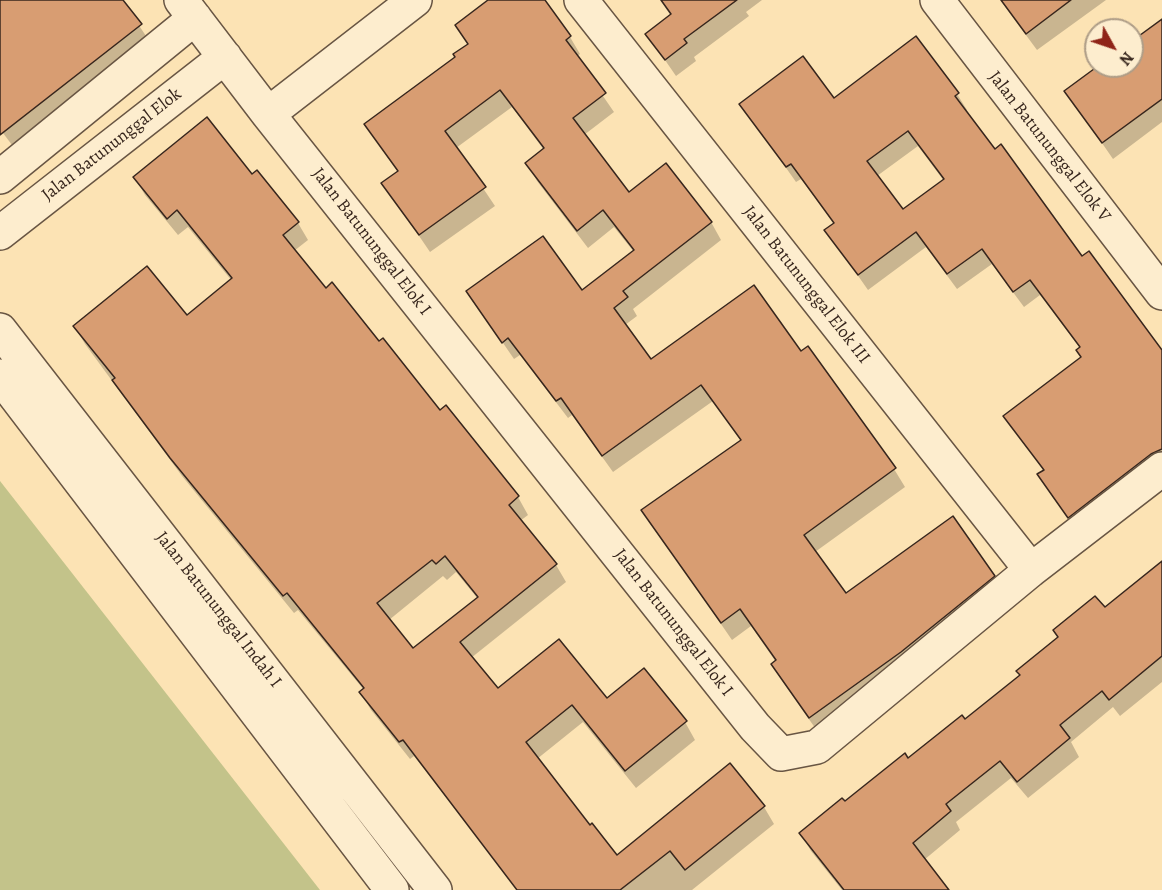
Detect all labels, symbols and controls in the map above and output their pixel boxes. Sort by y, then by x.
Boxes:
north arrow [1084,18,1144,78]
text: N [1114,47,1138,70]
street label: Jalan Batununggal Elok V [983,67,1115,227]
street label: Jalan Batununggal Elok [38,84,186,206]
street label: Jalan Batununggal Elok I [307,164,435,320]
street label: Jalan Batununggal Elok III [738,202,874,368]
street label: Jalan Batununggal Indah I [150,528,286,692]
street label: Jalan Batununggal Elok I [609,545,737,701]

